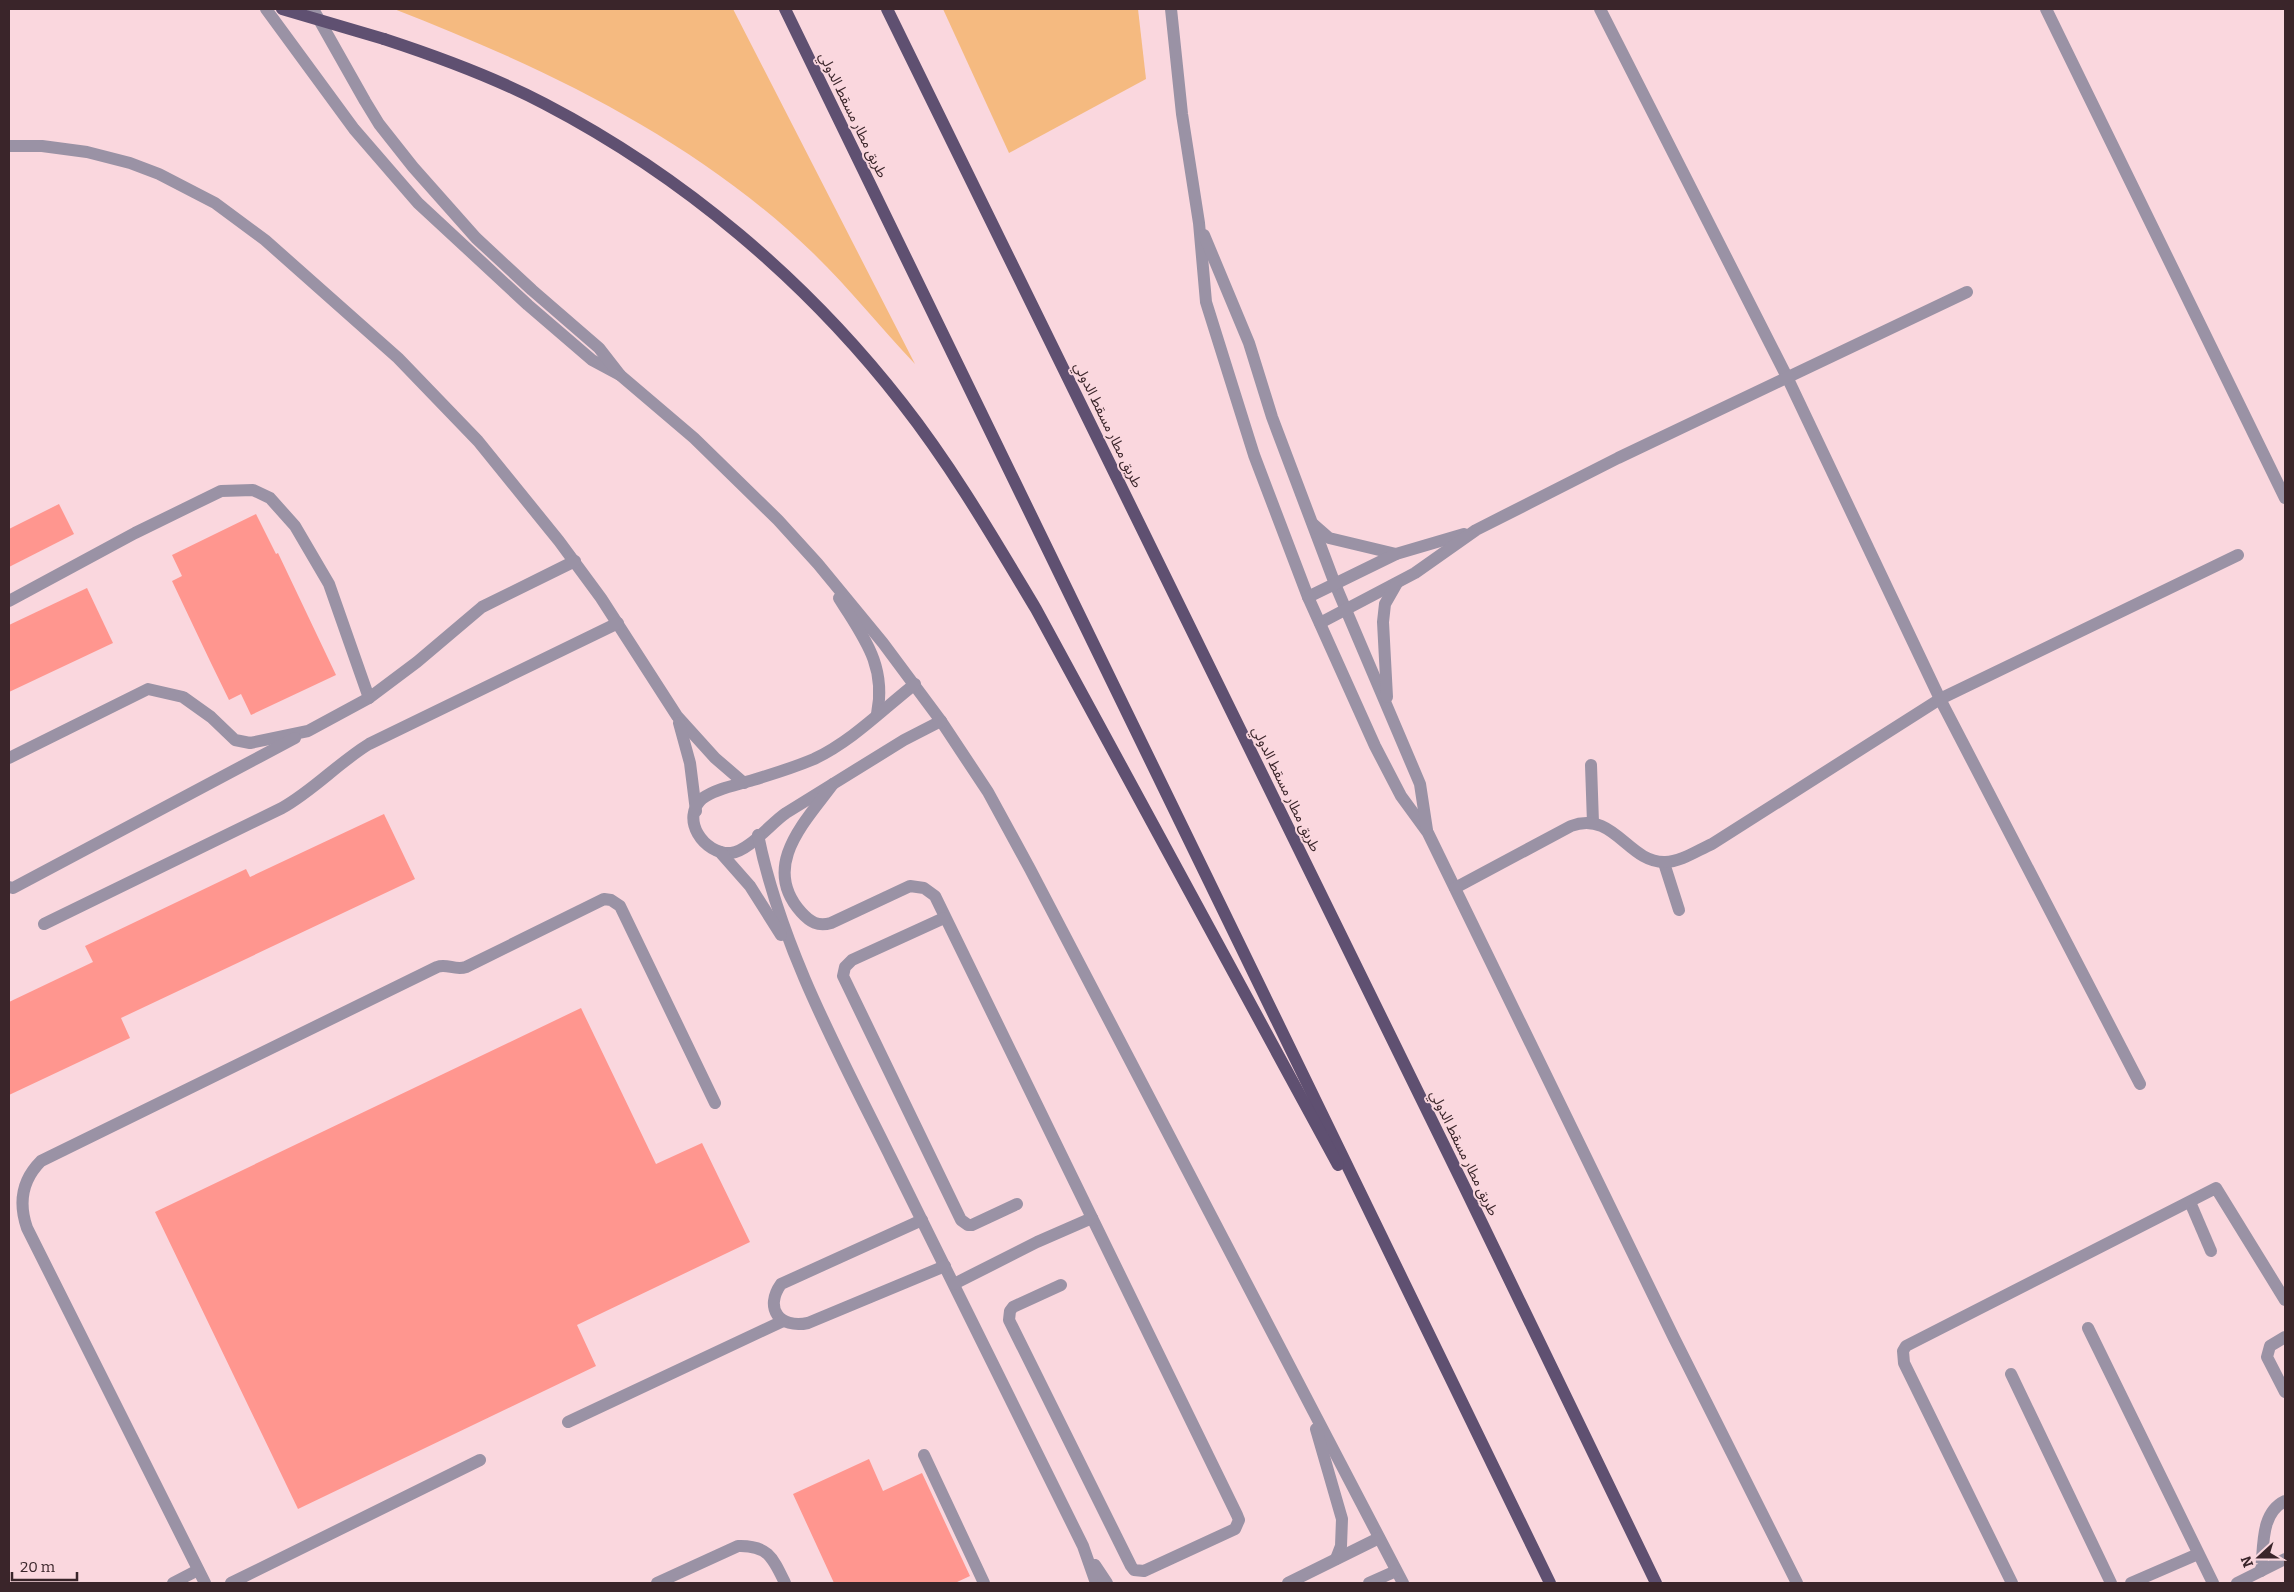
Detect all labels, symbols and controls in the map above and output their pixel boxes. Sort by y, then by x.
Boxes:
street label: طريق مطار مسقط الدولي [813,50,891,181]
street label: طريق مطار مسقط الدولي [1068,360,1146,491]
street label: طريق مطار مسقط الدولي [1246,724,1324,855]
street label: طريق مطار مسقط الدولي [1424,1088,1502,1219]
north arrow [2234,1532,2284,1582]
scale bar [12,1550,78,1582]
text: N [2237,1553,2257,1570]
text: 20 m [20,1558,56,1576]

